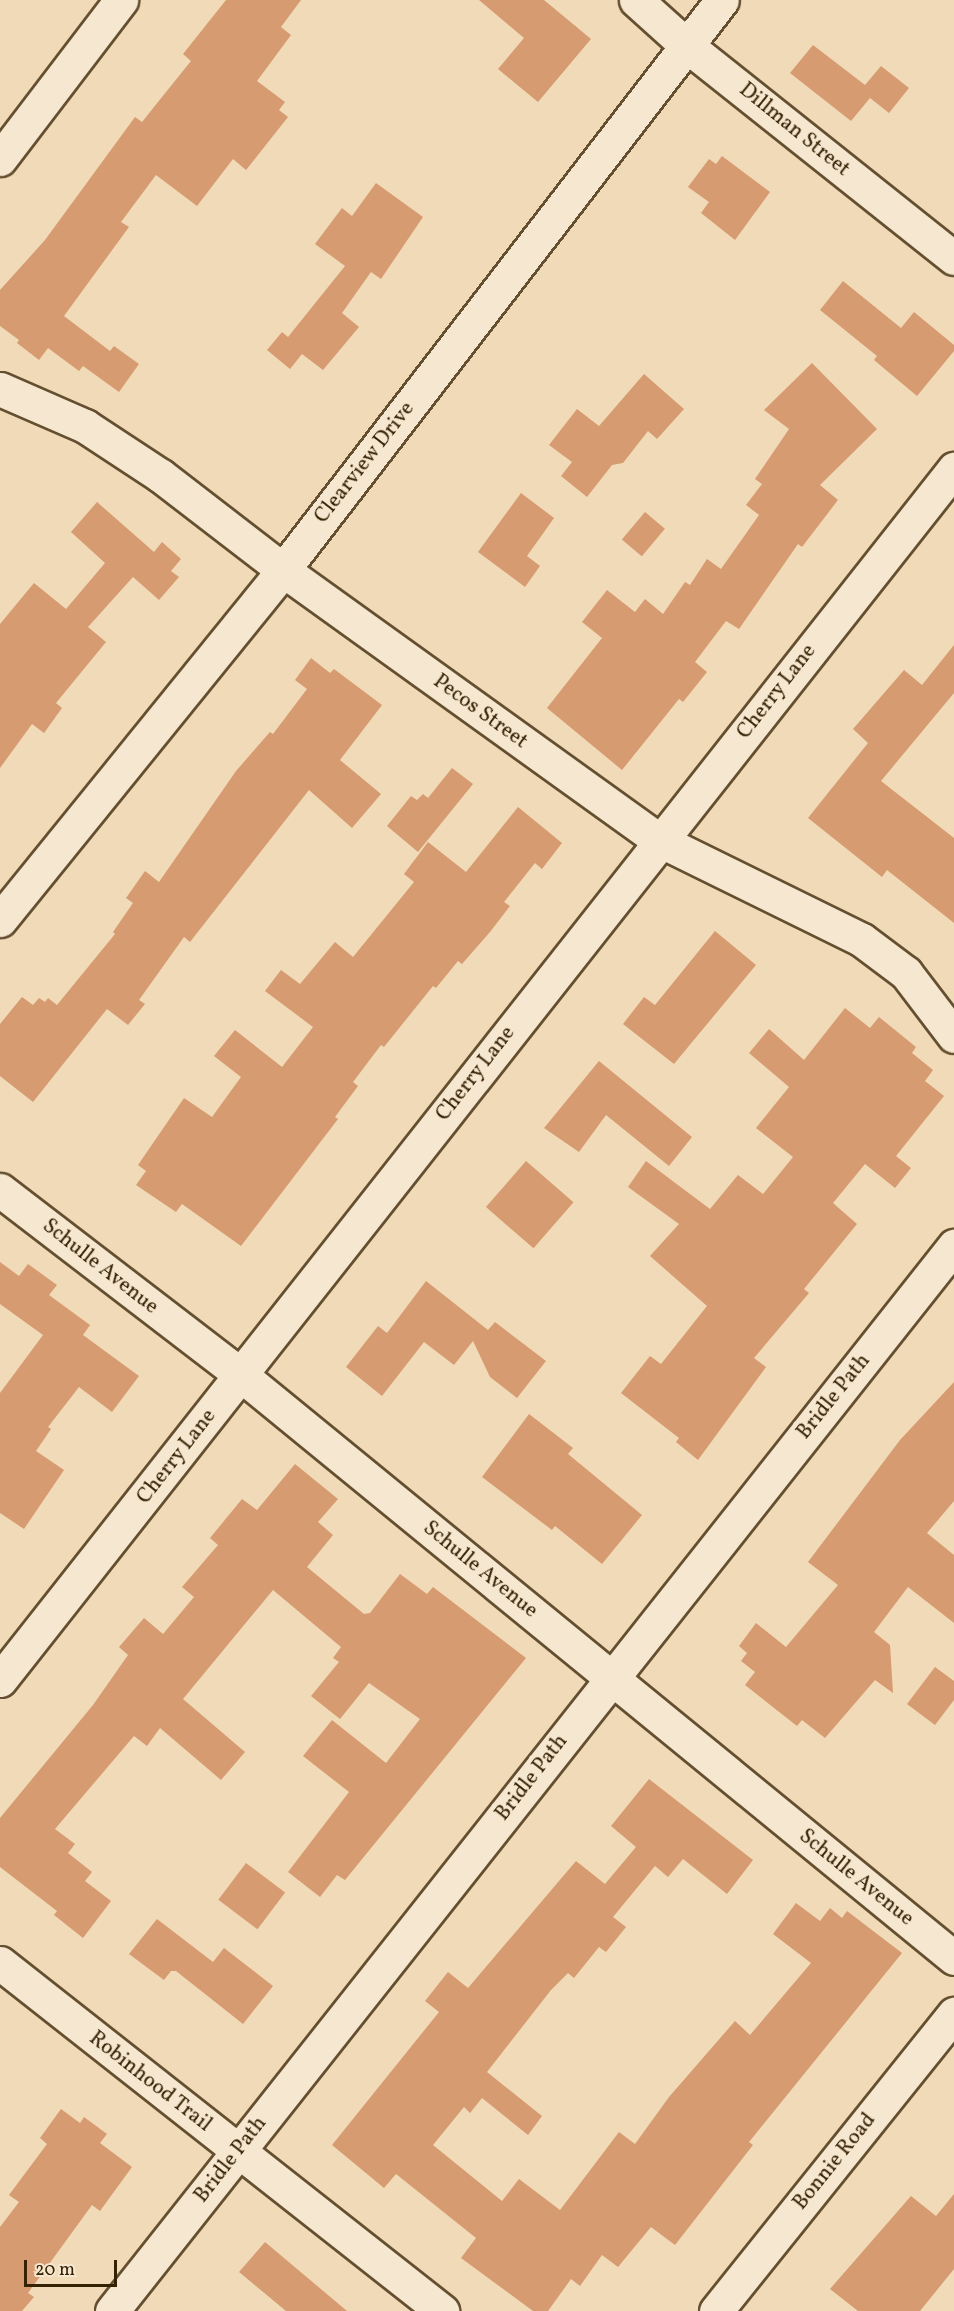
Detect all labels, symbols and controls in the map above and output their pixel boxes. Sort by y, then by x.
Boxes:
street label: Dillman Street [734,78,854,182]
street label: Clearview Drive [309,397,421,529]
street label: Cherry Lane [732,639,822,745]
street label: Pecos Street [428,669,532,755]
street label: Cherry Lane [431,1021,521,1127]
street label: Schulle Avenue [37,1214,163,1320]
street label: Bridle Path [792,1349,876,1445]
street label: Cherry Lane [132,1404,222,1510]
street label: Schulle Avenue [418,1516,542,1624]
street label: Bridle Path [490,1730,574,1826]
street label: Schulle Avenue [794,1824,918,1932]
street label: Robinhood Trail [83,2026,217,2138]
street label: Bonnie Road [788,2109,882,2215]
street label: Bridle Path [189,2112,273,2208]
scale bar [27,2248,120,2286]
text: 20 m [35,2258,75,2283]

